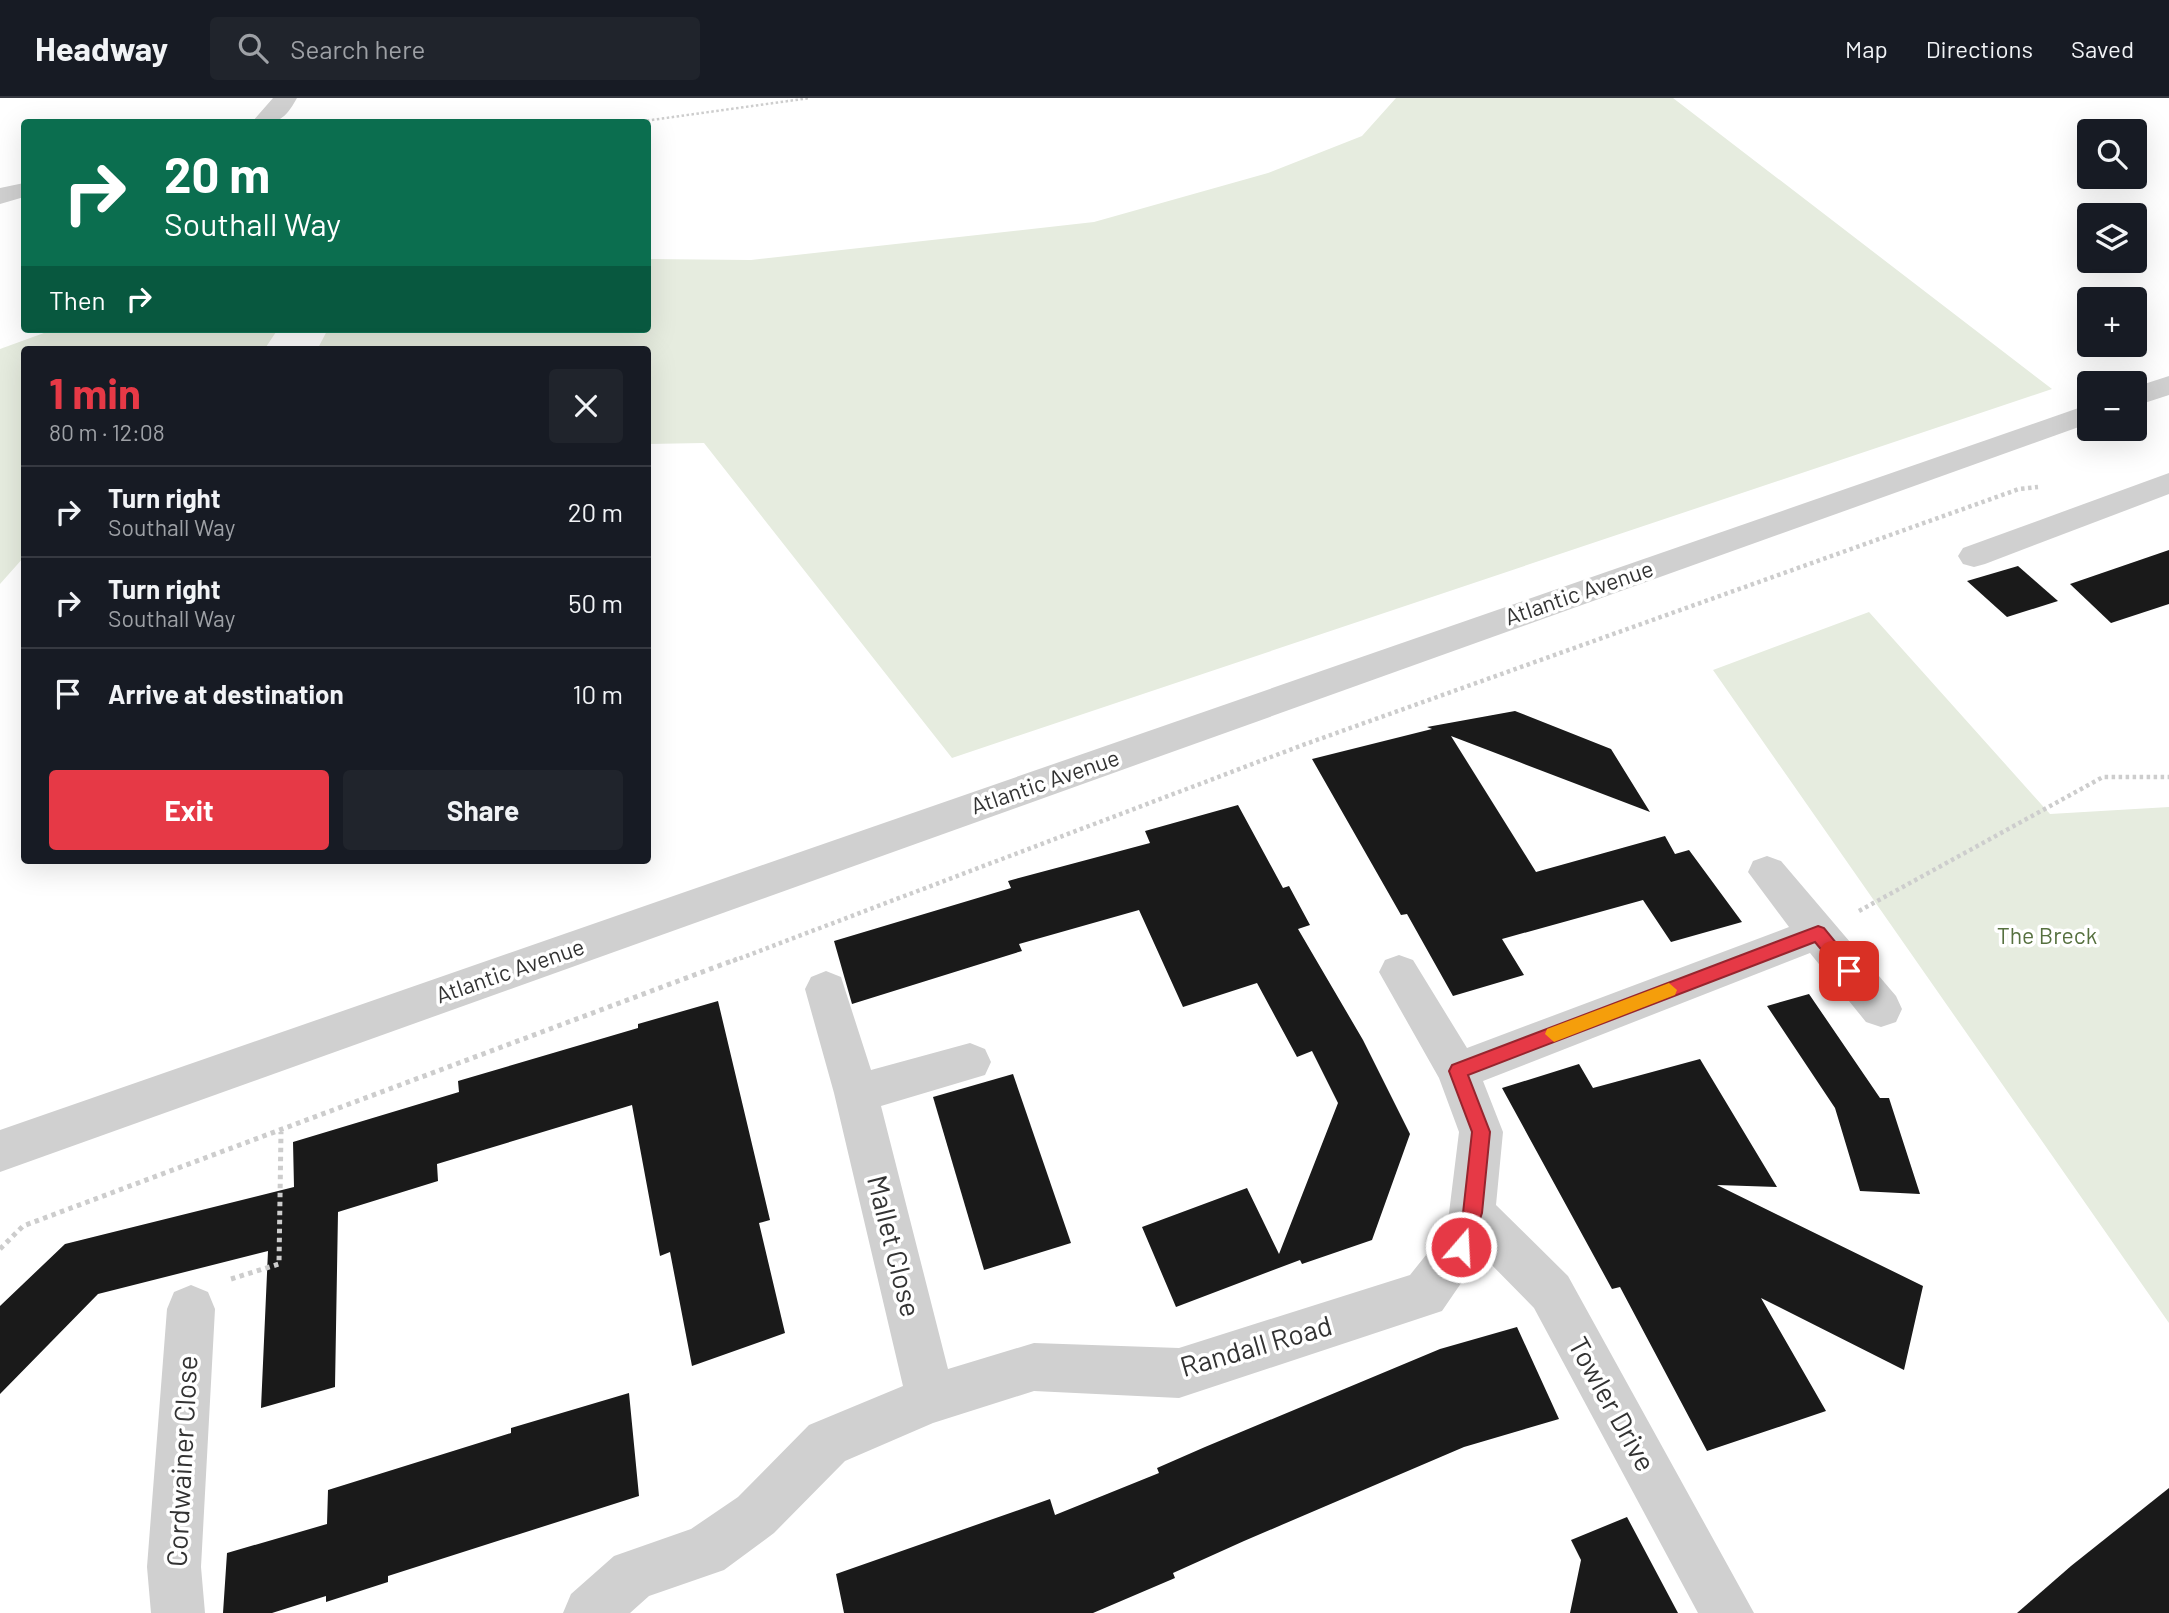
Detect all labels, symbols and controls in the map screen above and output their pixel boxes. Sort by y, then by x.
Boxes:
search box [210,17,700,80]
text: Headway [35,28,168,68]
icon: search [234,29,272,67]
text: Search here [290,33,425,64]
text: Map [1845,34,1888,63]
text: Directions [1926,34,2033,63]
text: Saved [2071,34,2134,63]
map controls [2077,119,2147,441]
button: search [2077,119,2147,189]
text: 20 m [164,144,270,203]
icon: right [49,147,140,238]
button: layers [2077,203,2147,273]
text: Southall Way [164,204,341,242]
icon: right [120,280,158,318]
text: Then [49,284,106,315]
button: + [2077,287,2147,357]
text: 1 min [49,367,141,417]
button: close [549,369,623,443]
button: − [2077,371,2147,441]
text: 80 m · 12:08 [49,418,165,446]
text: Turn right [108,482,221,513]
icon: right [49,493,87,531]
text: 20 m [568,496,623,527]
text: Southall Way [108,513,235,541]
street label: Atlantic Avenue [1501,554,1657,631]
text: Turn right [108,573,221,604]
icon: right [49,584,87,622]
text: 50 m [568,587,623,618]
text: Southall Way [108,604,235,632]
icon: arrive [49,675,87,713]
text: Arrive at destination [108,678,344,709]
text: 10 m [573,678,623,709]
street label: Atlantic Avenue [967,743,1123,820]
button: Exit [49,770,329,850]
button: Share [343,770,623,850]
park label: The Breck [1997,921,2097,949]
street label: Atlantic Avenue [432,932,588,1009]
pin [1819,941,1879,1001]
icon: arrive [1830,952,1868,990]
street label: Mallet Close [861,1171,929,1320]
position arrow [1424,1210,1498,1284]
street label: Randall Road [1176,1307,1336,1383]
street label: Towler Drive [1562,1330,1664,1477]
street label: Cordwainer Close [158,1354,204,1567]

